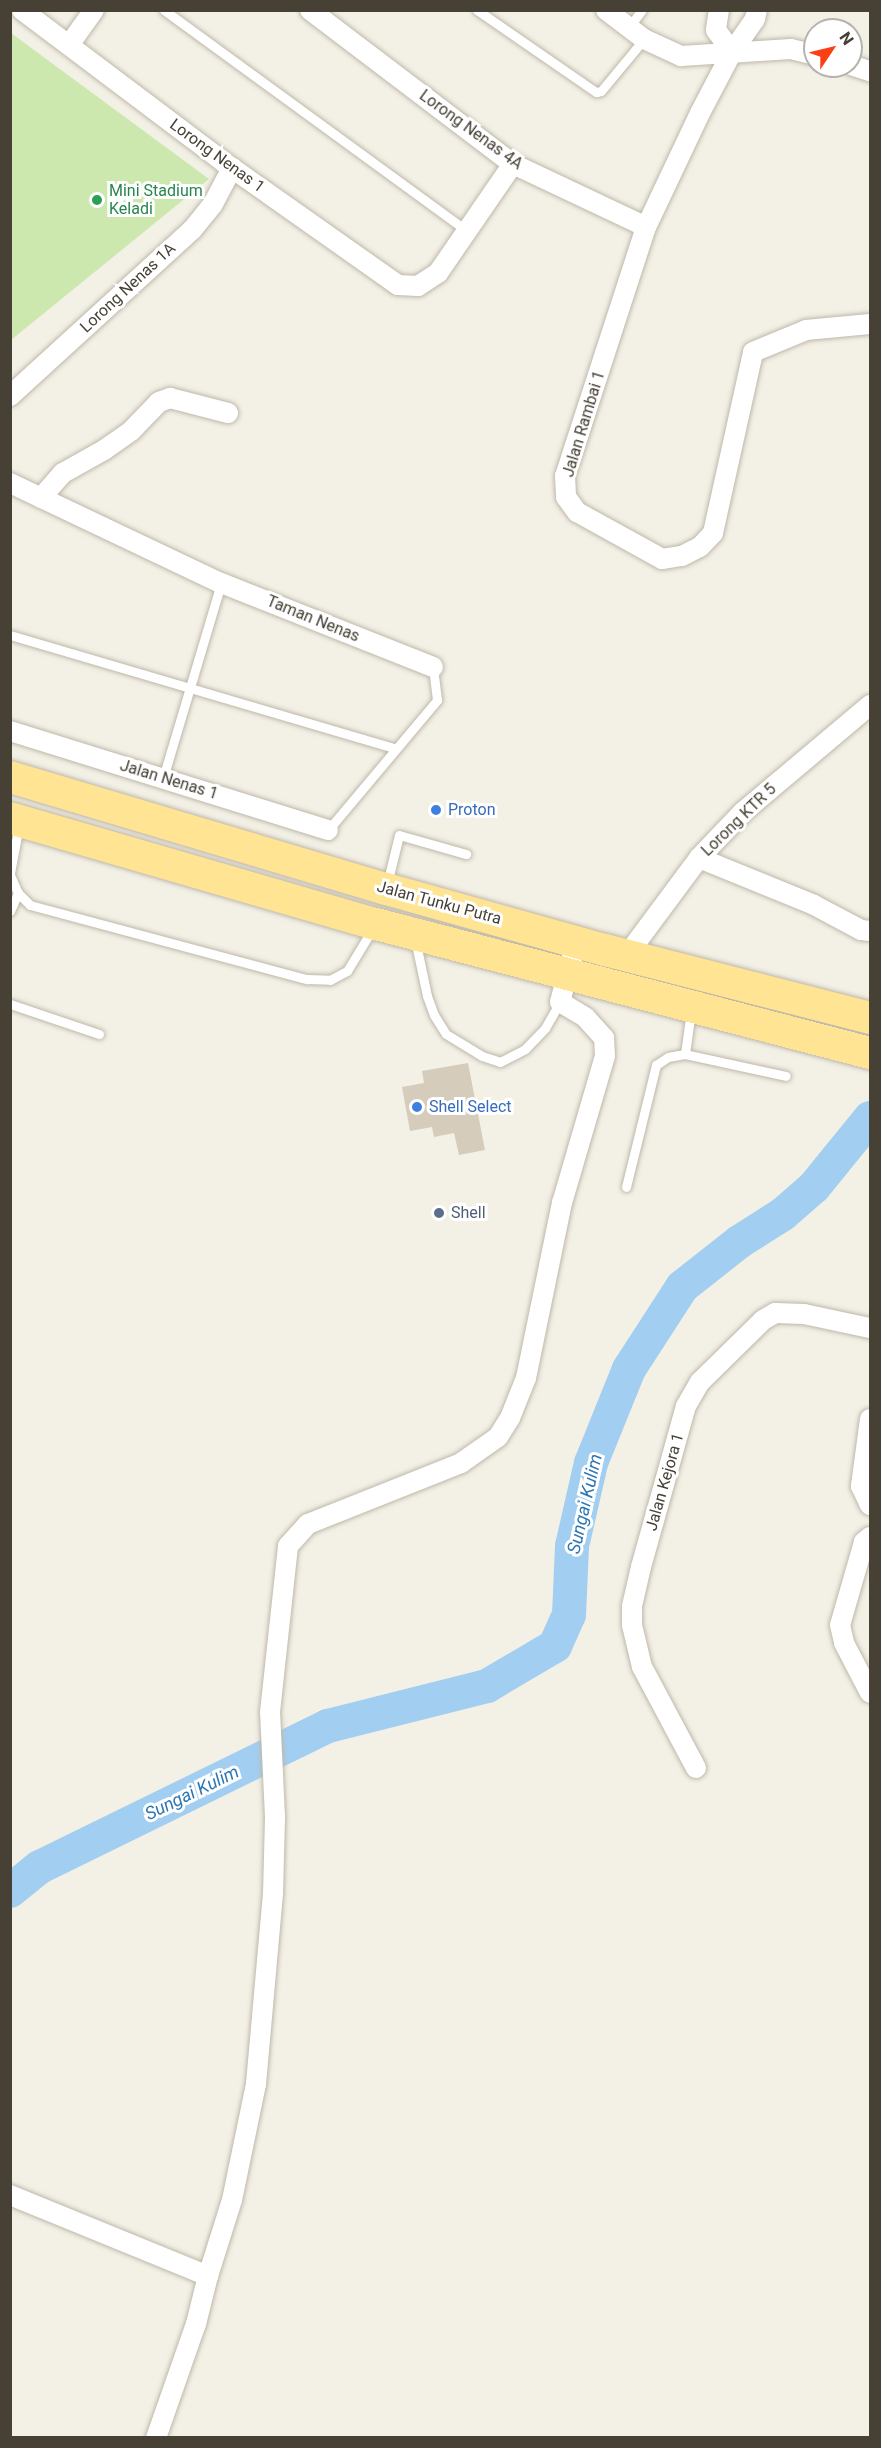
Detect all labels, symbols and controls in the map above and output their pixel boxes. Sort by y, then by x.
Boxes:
north arrow [803,18,863,78]
text: N [835,28,858,49]
street label: Lorong Nenas 4A [416,86,526,174]
street label: Lorong Nenas 1 [166,115,268,197]
place label: Mini Stadium Keladi [109,181,203,219]
marker: Mini Stadium Keladi [90,193,104,207]
street label: Lorong Nenas 1A [76,239,180,337]
street label: Jalan Rambai 1 [559,369,609,479]
street label: Taman Nenas [264,592,362,646]
street label: Jalan Nenas 1 [118,756,220,804]
street label: Lorong KTR 5 [698,780,780,860]
place label: Proton [448,800,496,820]
marker: Proton [429,803,443,817]
street label: Jalan Tunku Putra [375,877,503,929]
place label: Shell Select [429,1097,512,1117]
marker: Shell Select [410,1100,424,1114]
place label: Shell [451,1203,486,1223]
marker: Shell [432,1206,446,1220]
street label: Jalan Kejora 1 [642,1431,688,1533]
water label: Sungai Kulim [563,1452,607,1556]
water label: Sungai Kulim [142,1761,242,1825]

